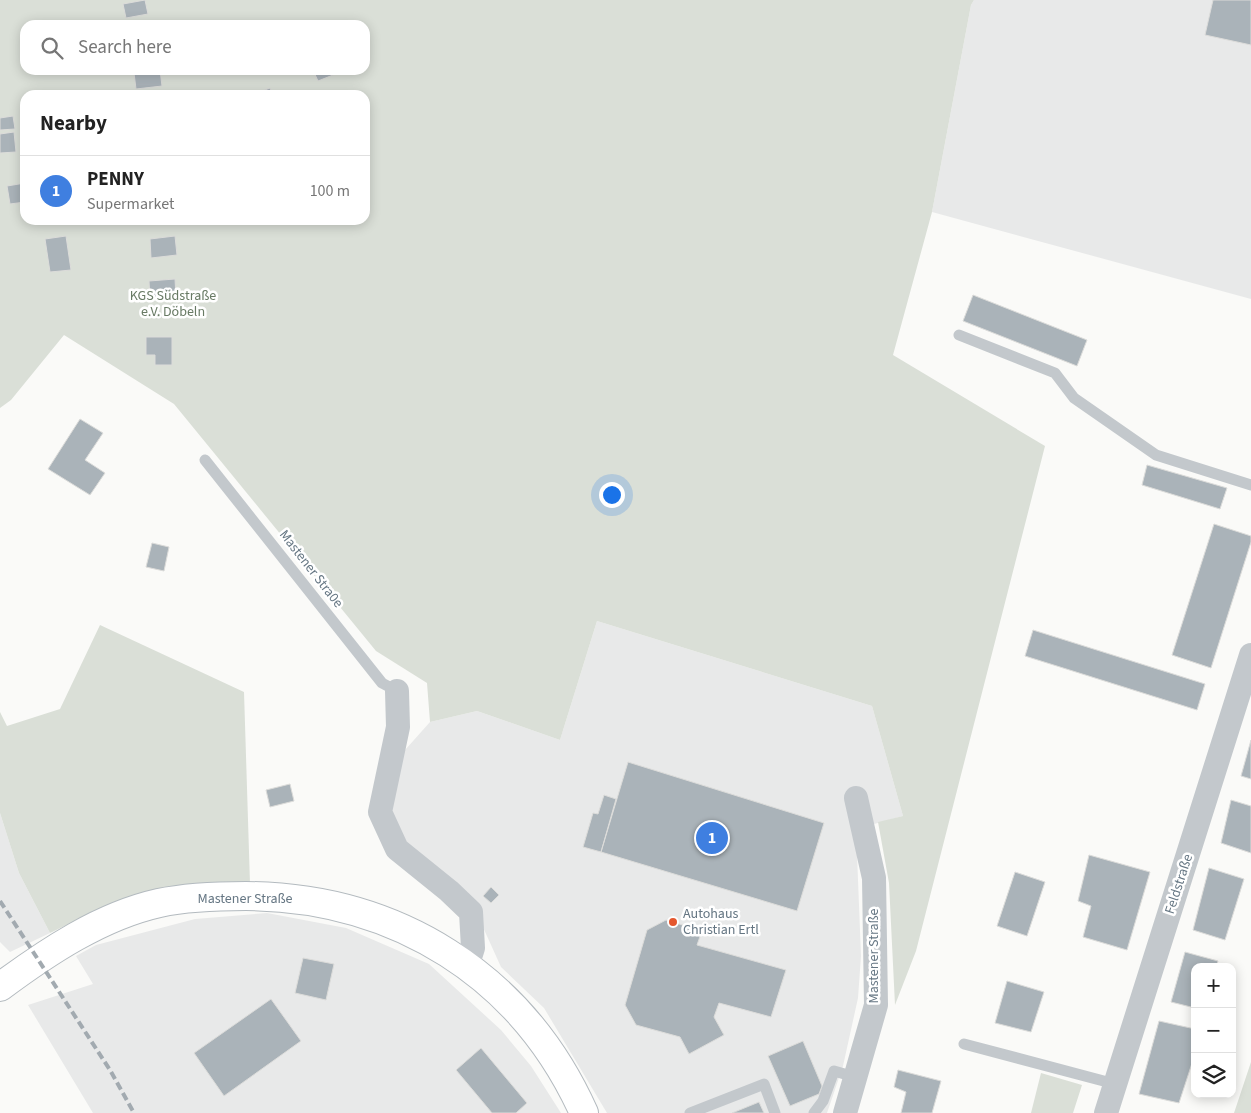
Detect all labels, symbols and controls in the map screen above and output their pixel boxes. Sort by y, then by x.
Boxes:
search box [20,20,370,75]
icon: search [38,34,66,62]
text: Search here [78,34,172,61]
text: Nearby [40,108,107,138]
text: PENNY [87,166,144,193]
text: 1 [52,180,60,202]
text: 100 m [310,180,350,202]
text: Supermarket [87,193,174,215]
park label: KGS Südstraße e.V. Döbeln [130,286,216,322]
your location [599,482,625,508]
street label: Mastener Stra0e [274,526,348,612]
pin: 1 [696,819,728,857]
street label: Feldstraße [1160,851,1198,917]
street label: Mastener Straße [197,889,293,909]
place label: Autohaus Christian Ertl [683,904,759,940]
street label: Mastener Straße [864,908,884,1004]
marker: Autohaus Christian Ertl [667,916,679,928]
map controls [1191,963,1236,1098]
button: + [1191,963,1236,1008]
button: − [1191,1008,1236,1053]
button: layers [1191,1053,1236,1098]

